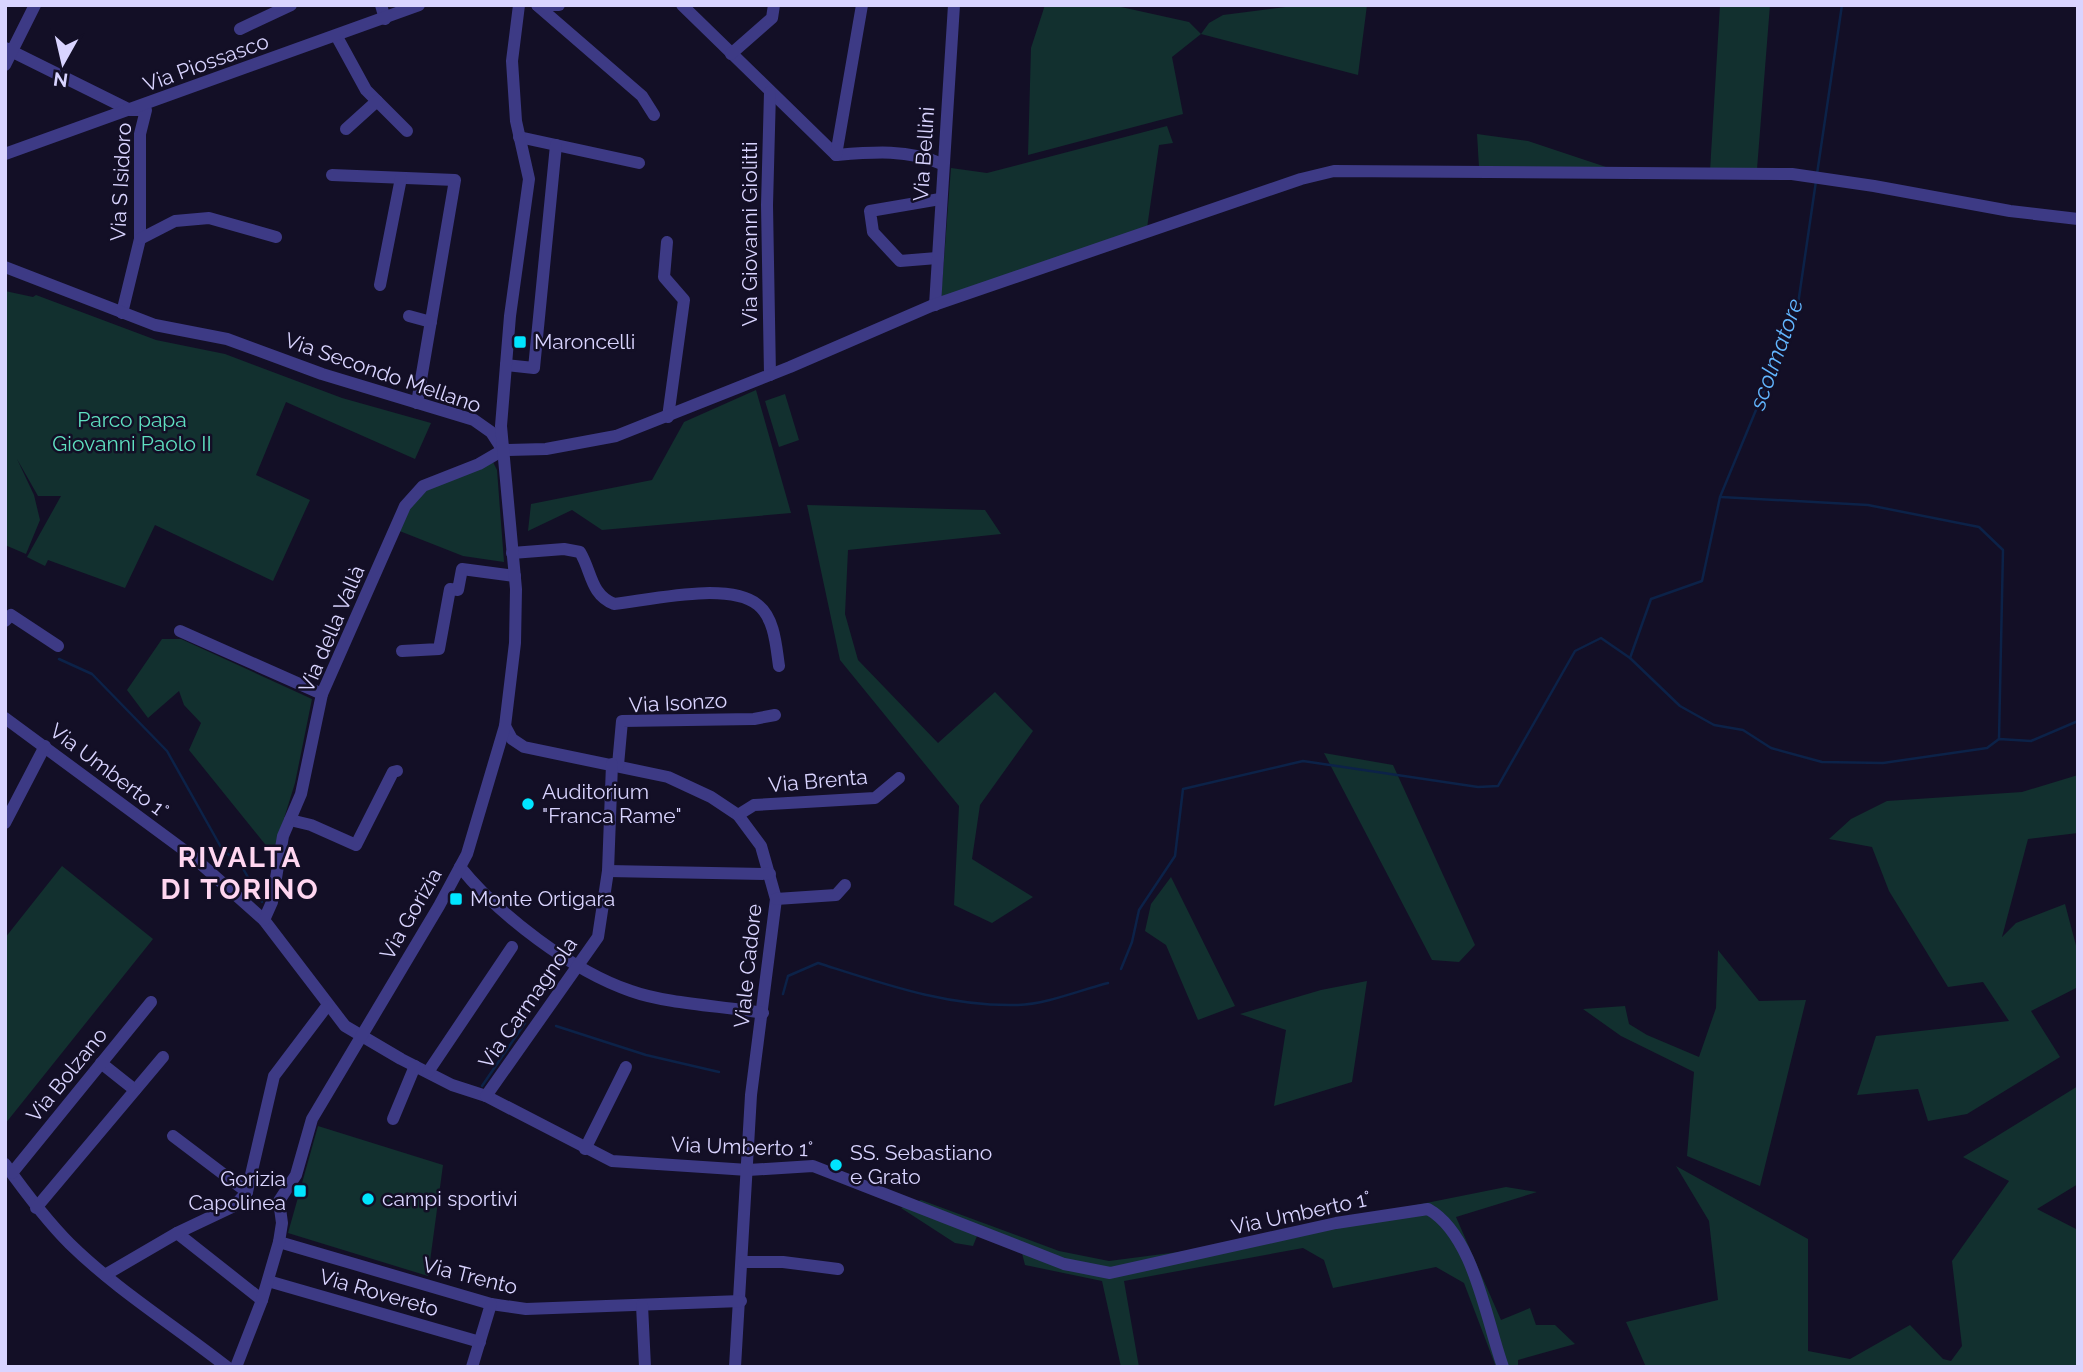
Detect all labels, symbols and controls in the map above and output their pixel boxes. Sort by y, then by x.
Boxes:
north arrow [28,28,98,98]
street label: Via Piossasco [140,28,272,97]
text: N [52,68,69,92]
street label: Via Bellini [908,106,939,202]
street label: Via S Isidoro [105,122,136,242]
street label: Via Giovanni Giolitti [737,141,762,327]
water label: scolmatore [1743,295,1808,414]
street label: Via Secondo Mellano [282,327,485,418]
place label: Maroncelli [534,329,635,354]
marker: Maroncelli [512,334,528,350]
park label: Parco papa Giovanni Paolo II [52,407,212,456]
street label: Via della Vallà [293,561,370,696]
street label: Via Isonzo [628,687,728,718]
street label: Via Umberto 1° [45,718,174,823]
street label: Via Brenta [767,764,869,797]
place label: Auditorium "Franca Rame" [542,779,682,828]
marker: Auditorium "Franca Rame" [520,796,536,812]
district label: RIVALTA DI TORINO [160,841,320,906]
street label: Via Gorizia [374,864,447,964]
place label: Monte Ortigara [470,886,615,911]
marker: Monte Ortigara [448,891,464,907]
street label: Viale Cadore [729,903,766,1029]
street label: Via Carmagnola [473,932,582,1073]
street label: Via Bolzano [21,1022,112,1127]
street label: Via Umberto 1° [671,1132,813,1161]
place label: SS. Sebastiano e Grato [850,1140,992,1189]
marker: SS. Sebastiano e Grato [828,1157,844,1173]
place label: Gorizia Capolinea [188,1166,286,1215]
marker: Gorizia Capolinea [292,1183,308,1199]
place label: campi sportivi [382,1186,518,1211]
street label: Via Umberto 1° [1229,1186,1373,1240]
marker: campi sportivi [360,1191,376,1207]
street label: Via Trento [420,1252,520,1299]
street label: Via Rovereto [317,1264,442,1321]

